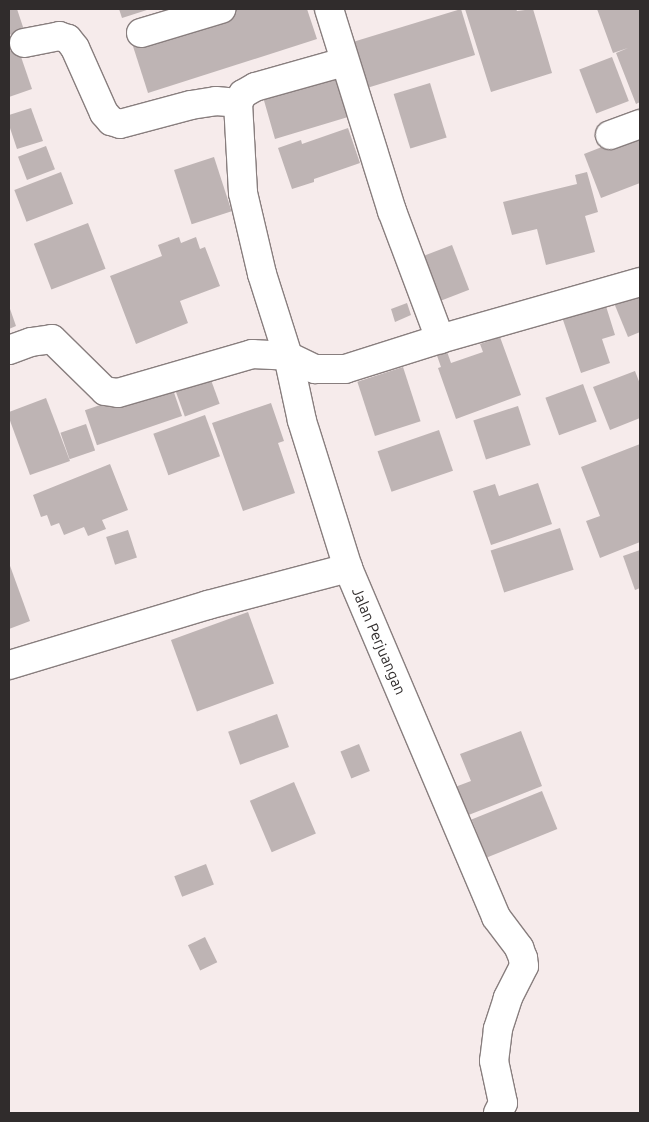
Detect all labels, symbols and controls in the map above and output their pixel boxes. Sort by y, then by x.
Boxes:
street label: Jalan Perjuangan [348,585,410,697]

